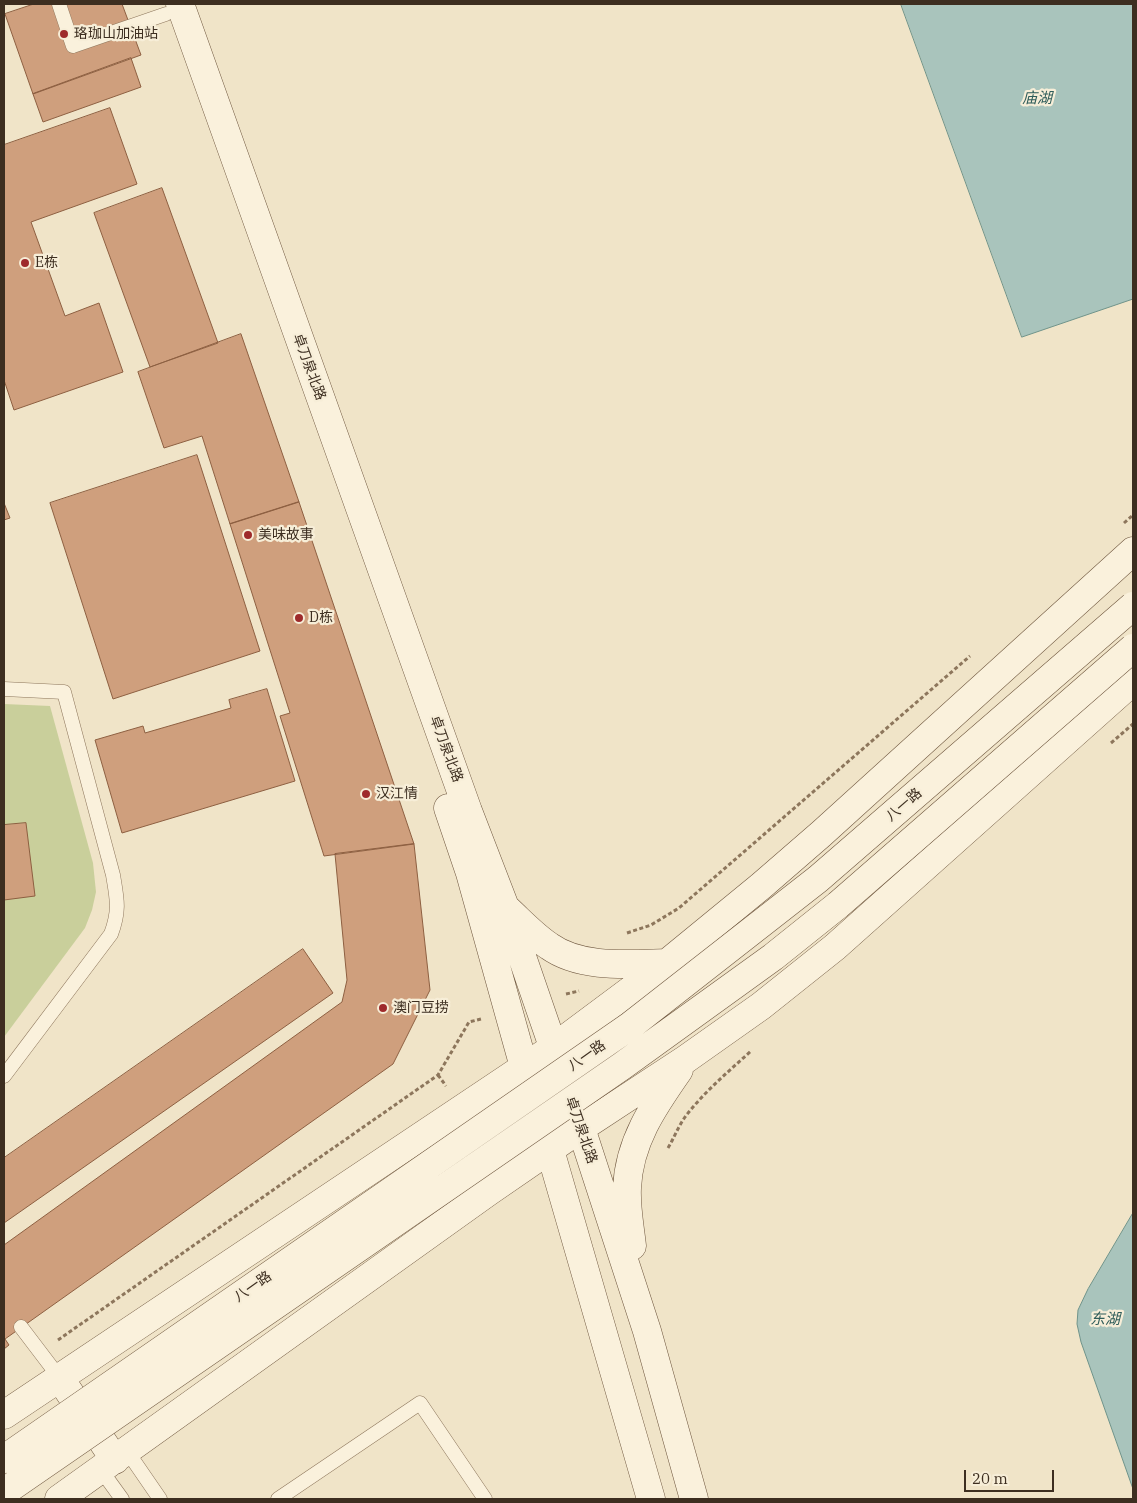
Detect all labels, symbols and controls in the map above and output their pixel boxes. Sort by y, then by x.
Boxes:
place label: 珞珈山加油站 [74,26,158,42]
marker: 珞珈山加油站 [58,28,70,40]
water label: 庙湖 [1022,90,1052,108]
place label: E栋 [35,255,58,271]
marker: E栋 [19,257,31,269]
street label: 卓刀泉北路 [289,331,329,403]
place label: 美味故事 [258,527,314,543]
marker: 美味故事 [242,529,254,541]
place label: D栋 [309,610,333,626]
marker: D栋 [293,612,305,624]
street label: 卓刀泉北路 [426,713,466,785]
street label: 八一路 [883,785,925,825]
place label: 汉江情 [376,786,418,802]
marker: 汉江情 [360,788,372,800]
place label: 澳门豆捞 [393,1000,449,1016]
marker: 澳门豆捞 [377,1002,389,1014]
street label: 八一路 [565,1037,609,1075]
street label: 卓刀泉北路 [562,1094,600,1166]
street label: 八一路 [231,1268,275,1306]
water label: 东湖 [1090,1311,1120,1329]
scale bar [967,1460,1057,1492]
text: 20 m [972,1469,1008,1488]

